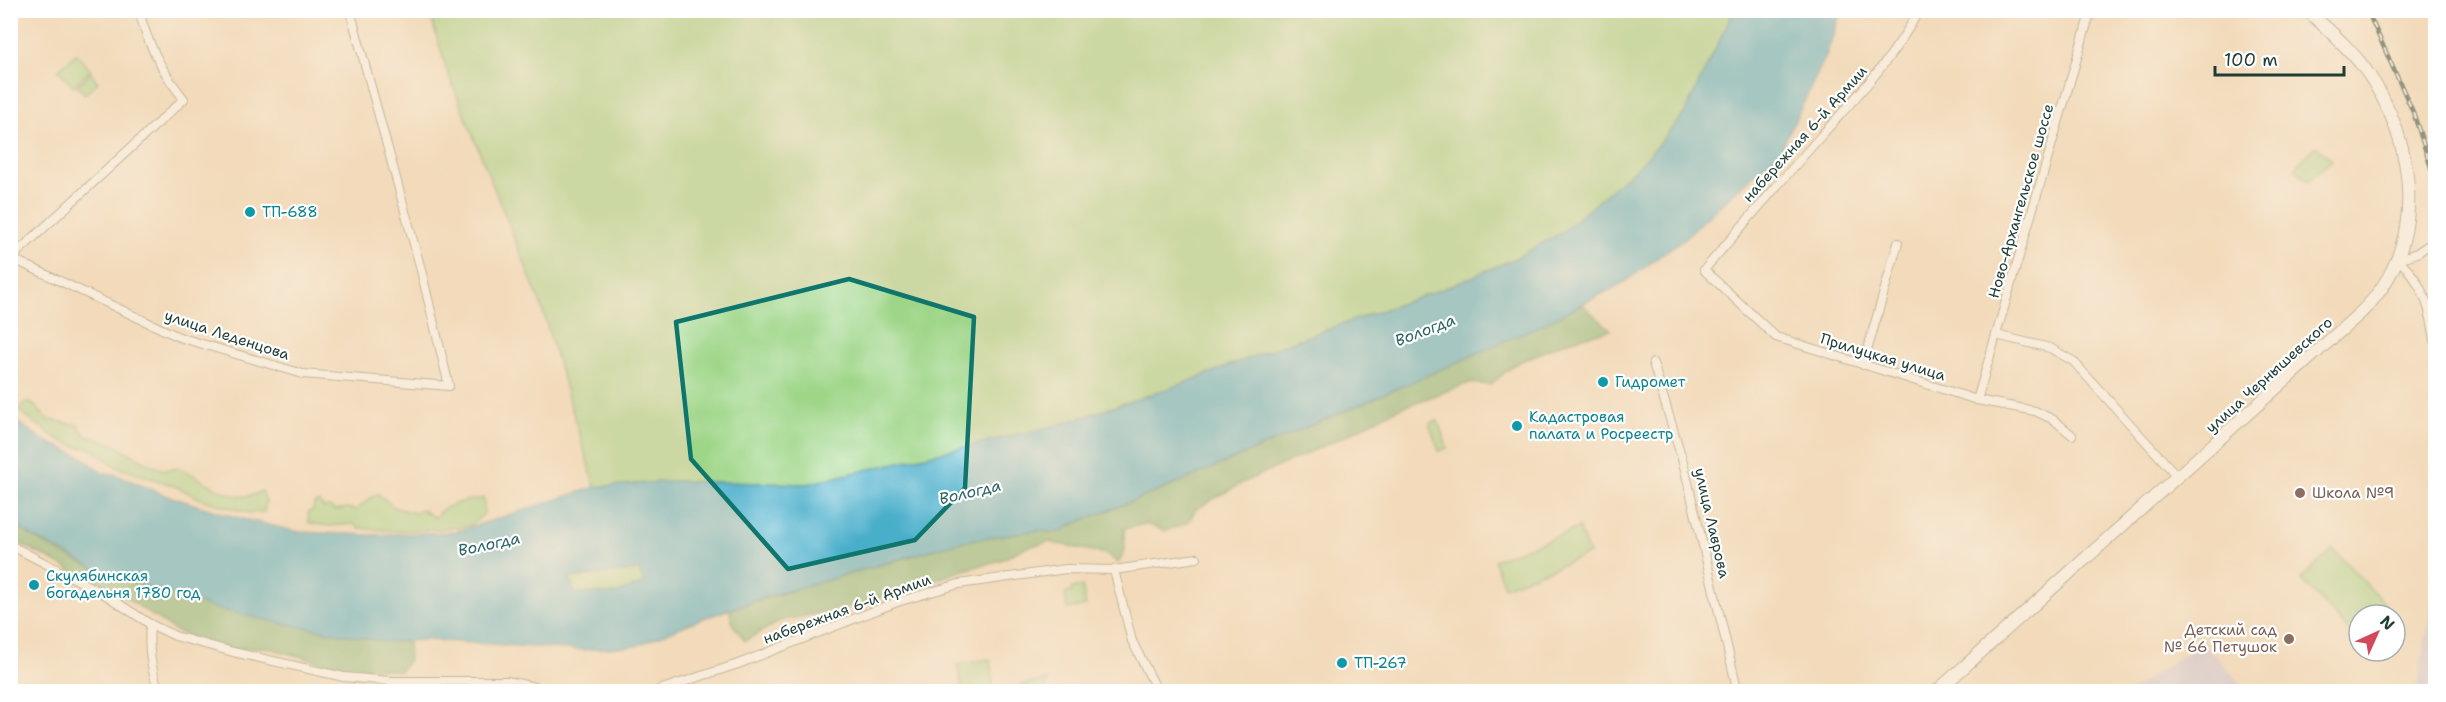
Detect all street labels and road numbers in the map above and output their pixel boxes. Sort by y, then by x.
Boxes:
street label: набережная 6-й Армии [1738,61,1872,206]
street label: Ново-Архангельское шоссе [1984,101,2058,301]
street label: улица Леденцова [162,305,293,365]
street label: улица Чернышевского [2201,313,2337,437]
street label: Прилуцкая улица [1818,328,1949,386]
street label: улица Лаврова [1690,466,1735,581]
street label: набережная 6-й Армии [760,569,934,649]

